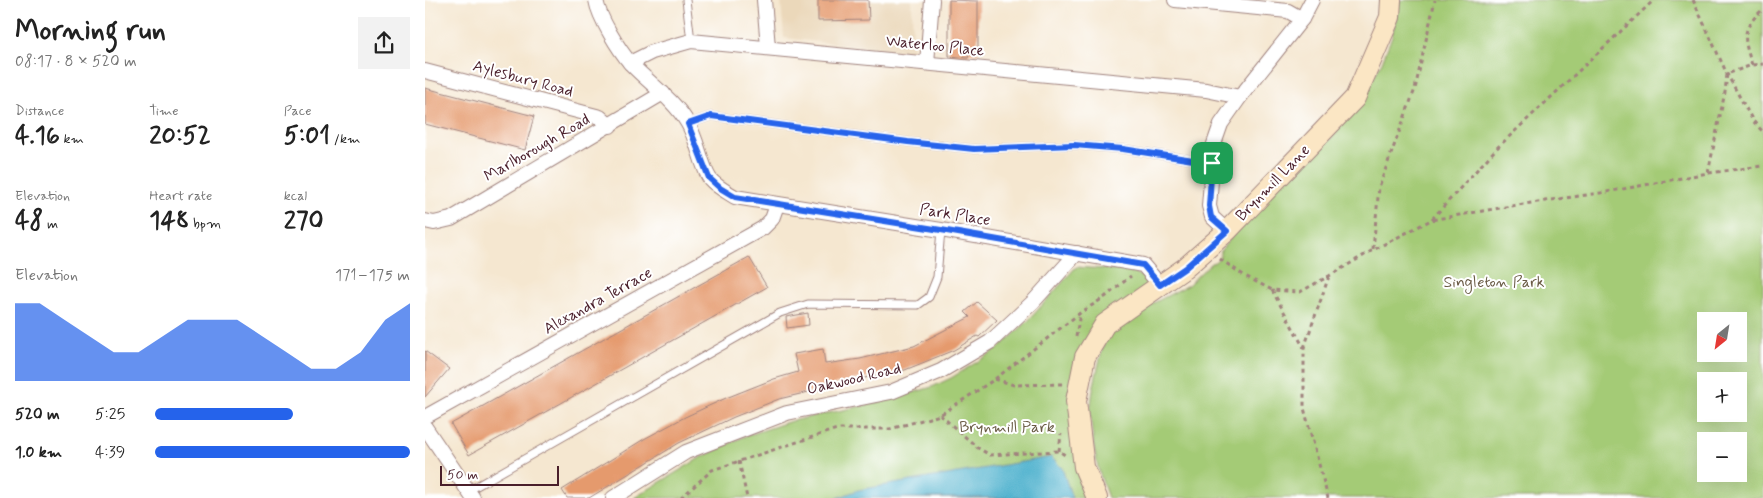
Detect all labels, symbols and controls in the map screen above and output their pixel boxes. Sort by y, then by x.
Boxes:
text: Morning run [15,13,166,50]
button: share [358,17,410,69]
street label: Waterloo Place [885,30,986,62]
text: 08:17 · 8 × 520 m [15,51,137,72]
street label: Aylesbury Road [471,56,575,102]
text: Distance [15,102,64,120]
text: Time [149,102,179,120]
text: Pace [284,102,312,120]
street label: Marlborough Road [480,109,594,187]
text: 4.16 [15,120,60,153]
text: 20:52 [149,120,211,153]
text: 5:01 [284,120,330,153]
text: km [60,130,84,148]
text: /km [330,130,360,148]
street label: Brynmill Lane [1231,140,1315,226]
pin [1191,142,1233,184]
icon: arrive [1198,149,1226,177]
text: Elevation [15,187,70,205]
text: Heart rate [149,187,212,205]
text: kcal [284,187,307,205]
street label: Park Place [918,199,992,231]
text: 48 [15,205,43,238]
text: 148 [149,205,189,238]
text: 270 [284,205,324,238]
text: m [43,215,58,233]
text: bpm [189,215,221,233]
street label: Alexandra Terrace [540,262,656,340]
text: Elevation [15,265,78,286]
text: 171–175 m [335,265,410,286]
park label: Singleton Park [1444,272,1545,294]
north arrow [1697,312,1747,362]
map controls [1697,312,1747,482]
street label: Oakwood Road [805,358,903,400]
button: + [1697,372,1747,422]
text: 520 m [15,404,60,425]
text: 5:25 [95,404,125,425]
park label: Brynmill Park [959,417,1055,438]
button: − [1697,432,1747,482]
text: 1.0 km [15,442,62,463]
text: 4:39 [95,442,125,463]
scale bar [440,463,559,486]
text: 50 m [447,466,478,484]

